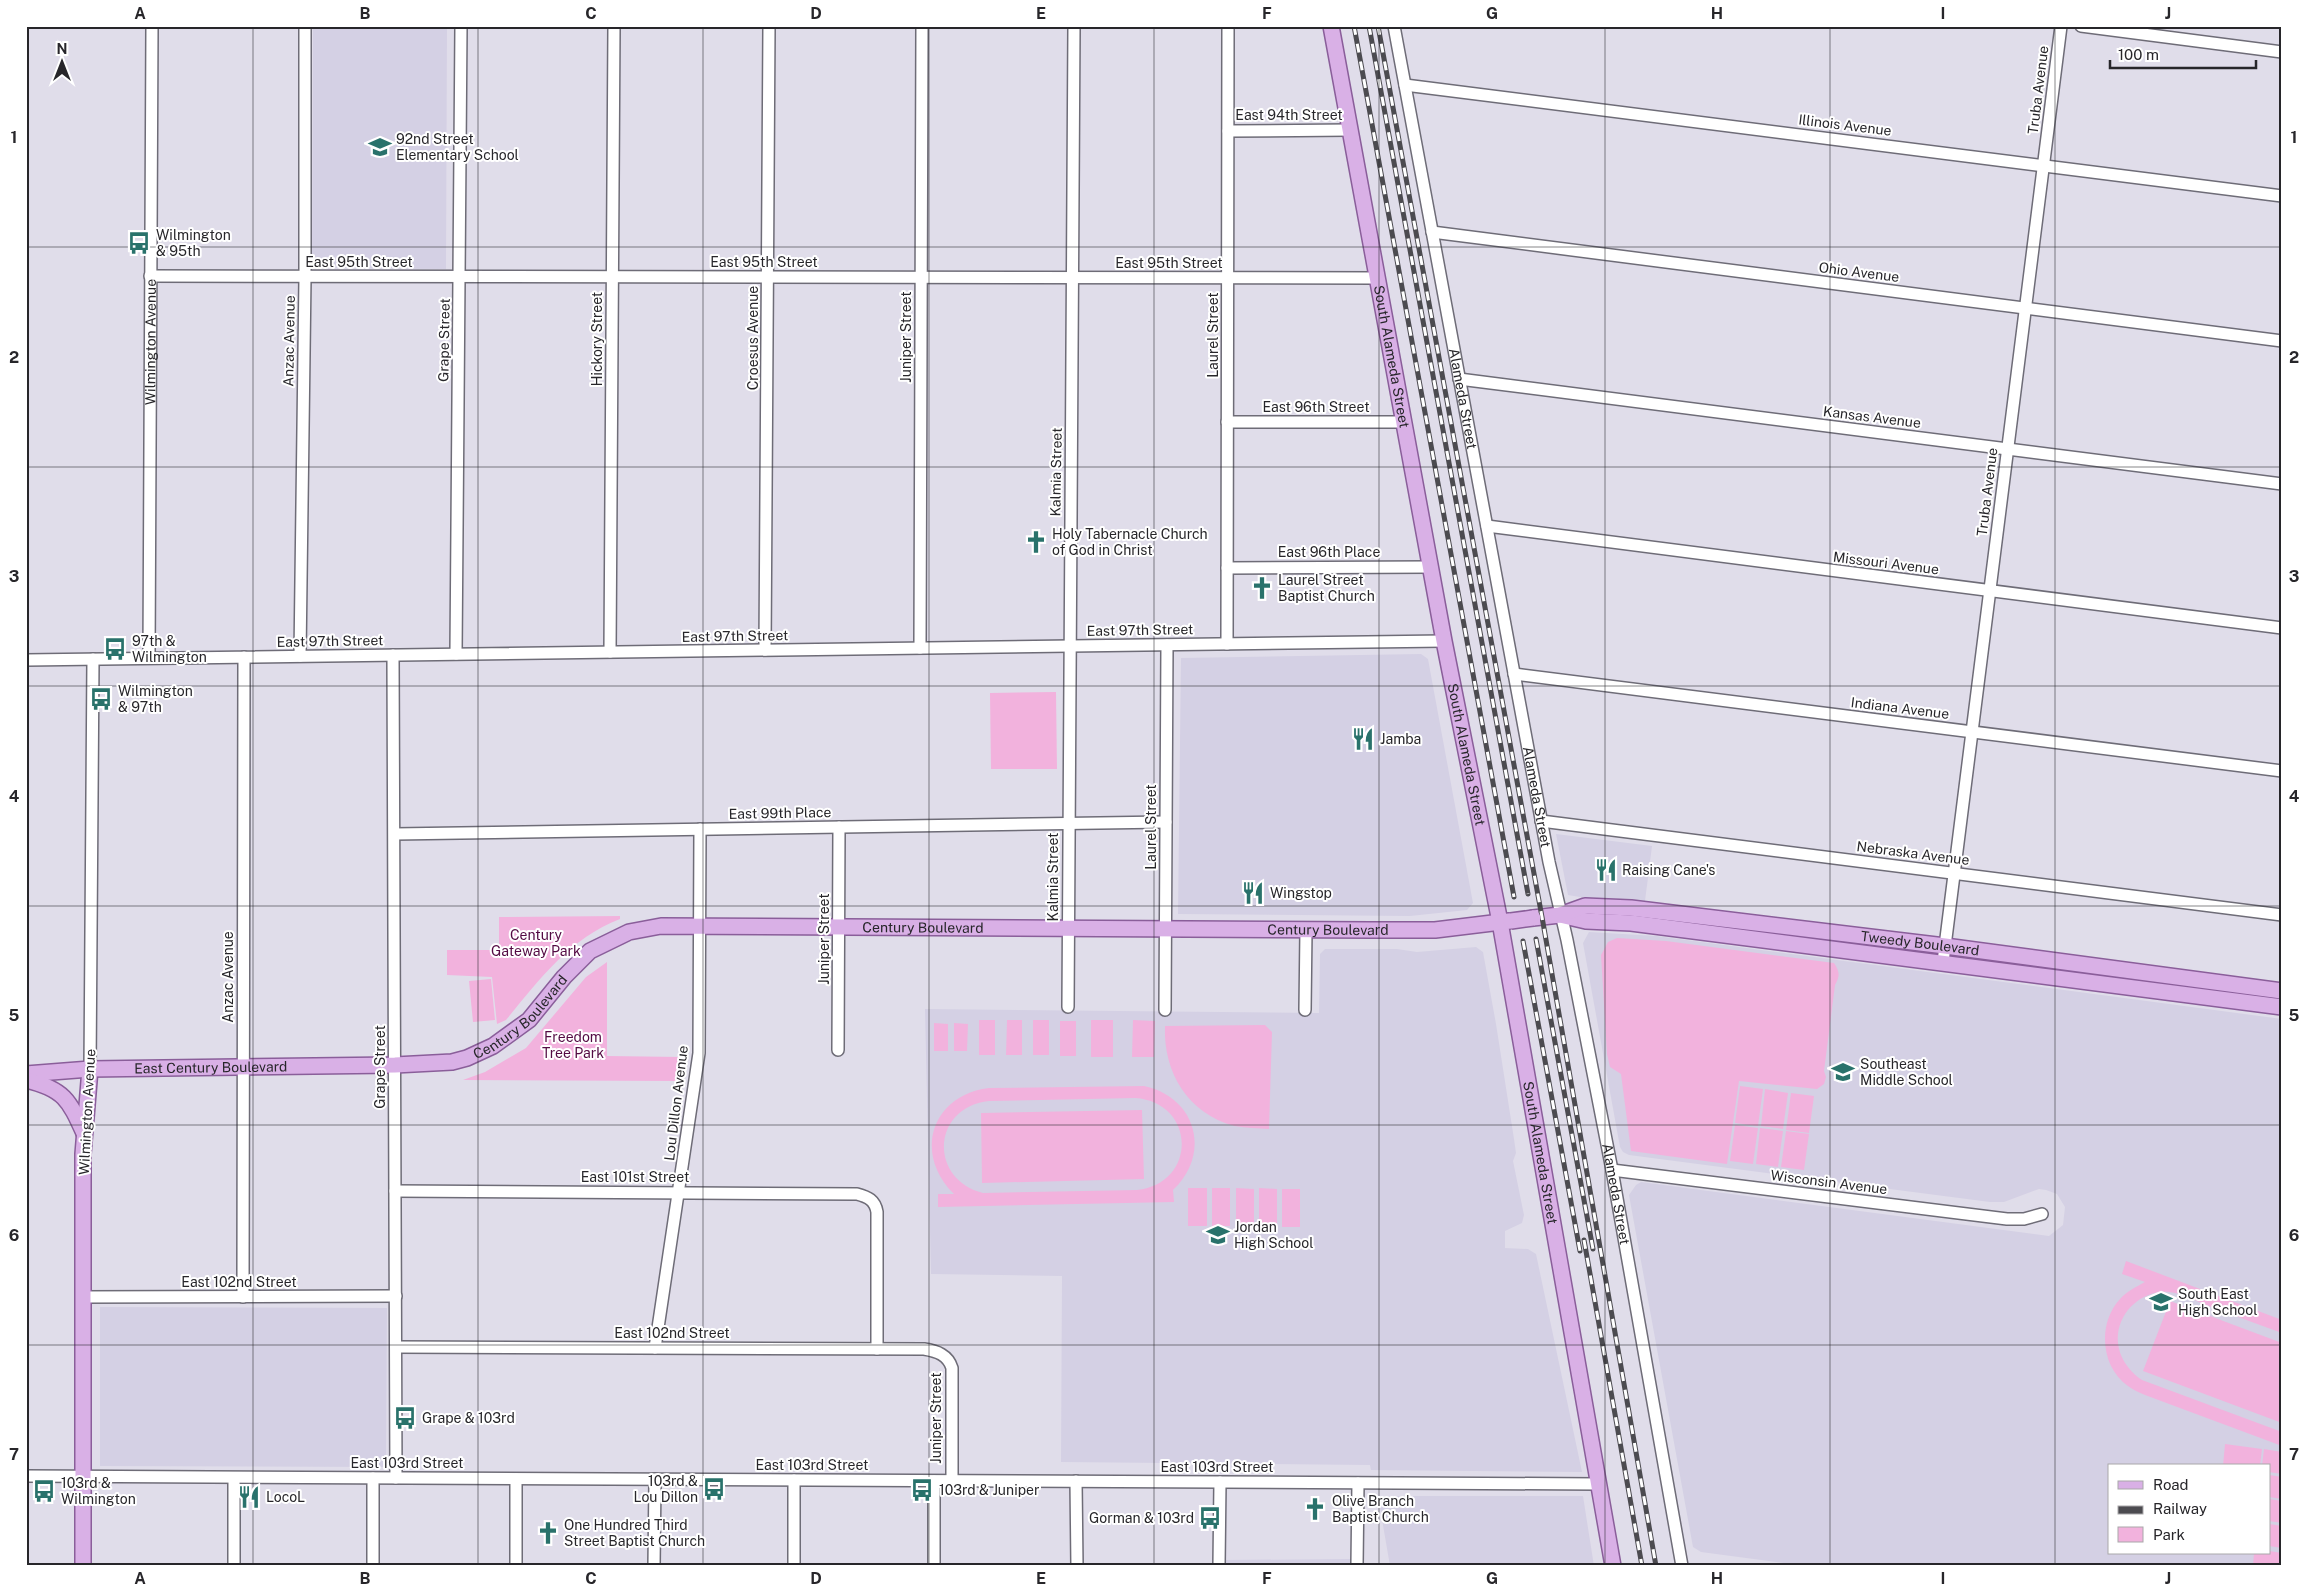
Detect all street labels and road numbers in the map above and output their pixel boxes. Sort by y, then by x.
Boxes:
street label: Truba Avenue [2025,45,2051,135]
street label: East 94th Street [1235,107,1343,123]
street label: Illinois Avenue [1798,111,1893,139]
street label: East 95th Street [305,254,413,270]
street label: East 95th Street [710,254,818,270]
street label: East 95th Street [1115,255,1223,271]
street label: Ohio Avenue [1818,259,1900,285]
street label: Wilmington Avenue [142,279,159,405]
street label: South Alameda Street [1371,284,1413,429]
street label: Croesus Avenue [745,286,761,390]
street label: Juniper Street [898,291,914,383]
street label: Hickory Street [589,292,605,386]
street label: Laurel Street [1205,292,1221,378]
street label: Anzac Avenue [280,295,298,387]
street label: Grape Street [435,298,453,382]
street label: Alameda Street [1446,347,1480,450]
street label: East 96th Street [1262,399,1370,415]
street label: Kansas Avenue [1822,403,1922,431]
street label: Kalmia Street [1047,427,1065,517]
street label: Truba Avenue [1974,447,2000,537]
street label: East 96th Place [1278,544,1380,560]
street label: Missouri Avenue [1832,549,1940,577]
street label: East 97th Street [1086,621,1194,639]
street label: East 97th Street [681,627,789,645]
street label: East 97th Street [276,632,384,650]
street label: South Alameda Street [1445,682,1489,827]
street label: Indiana Avenue [1850,694,1950,722]
street label: Alameda Street [1520,745,1554,849]
street label: Laurel Street [1143,784,1159,870]
street label: East 99th Place [729,804,832,822]
street label: Kalmia Street [1045,833,1061,921]
street label: Nebraska Avenue [1856,838,1970,868]
street label: Juniper Street [816,893,832,985]
street label: Century Boulevard [862,919,984,936]
street label: Century Boulevard [1267,921,1389,938]
street label: Tweedy Boulevard [1860,928,1980,959]
street label: Anzac Avenue [220,931,236,1023]
street label: Century Boulevard [471,972,570,1062]
street label: Grape Street [372,1025,388,1109]
street label: Lou Dillon Avenue [661,1044,691,1161]
street label: Wilmington Avenue [76,1048,98,1175]
street label: East Century Boulevard [134,1058,288,1076]
street label: South Alameda Street [1520,1080,1561,1225]
street label: Alameda Street [1599,1142,1633,1246]
street label: Wisconsin Avenue [1770,1167,1888,1197]
street label: East 101st Street [581,1169,689,1185]
street label: East 102nd Street [181,1274,297,1290]
street label: East 102nd Street [614,1325,730,1341]
street label: Juniper Street [928,1372,944,1464]
street label: East 103rd Street [350,1455,464,1471]
street label: East 103rd Street [755,1457,869,1473]
street label: East 103rd Street [1160,1459,1274,1475]

